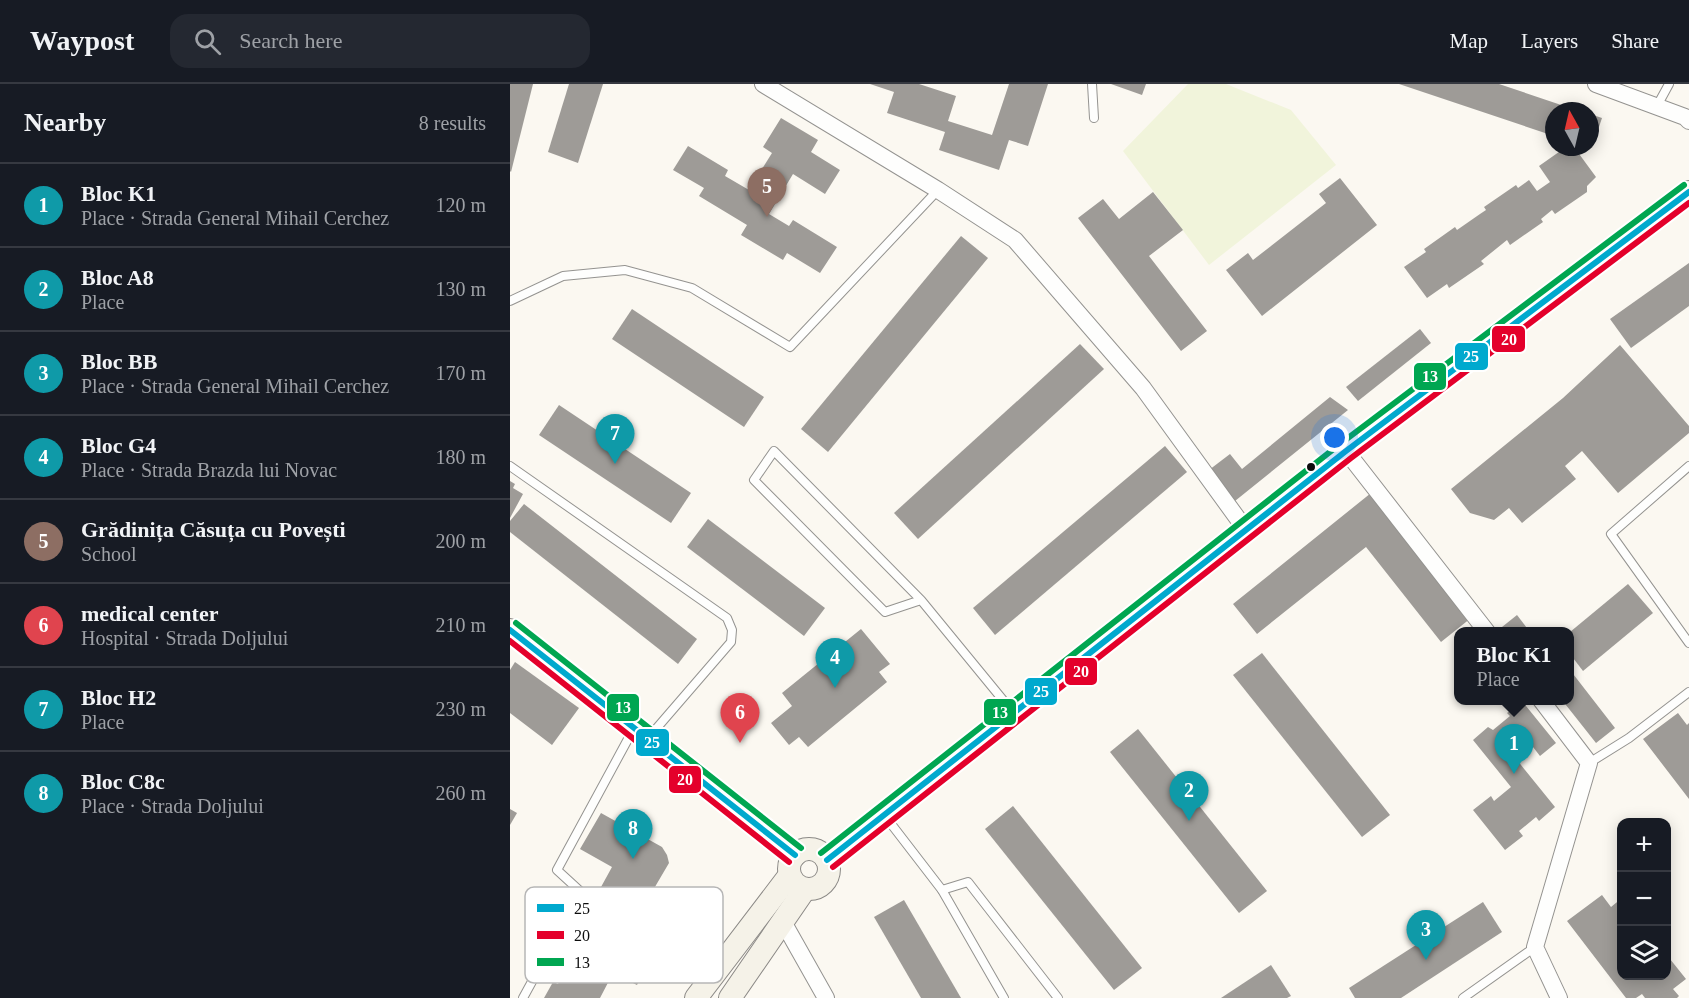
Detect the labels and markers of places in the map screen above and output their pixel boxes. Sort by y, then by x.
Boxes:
pin: 5 [748,168,786,217]
pin: 7 [596,414,634,464]
unlabelled marker [1305,461,1317,473]
pin: 4 [816,638,854,688]
pin: 6 [720,694,760,743]
pin: 1 [1494,724,1534,774]
pin: 2 [1170,772,1208,821]
pin: 8 [614,810,652,859]
pin: 3 [1406,910,1446,960]

